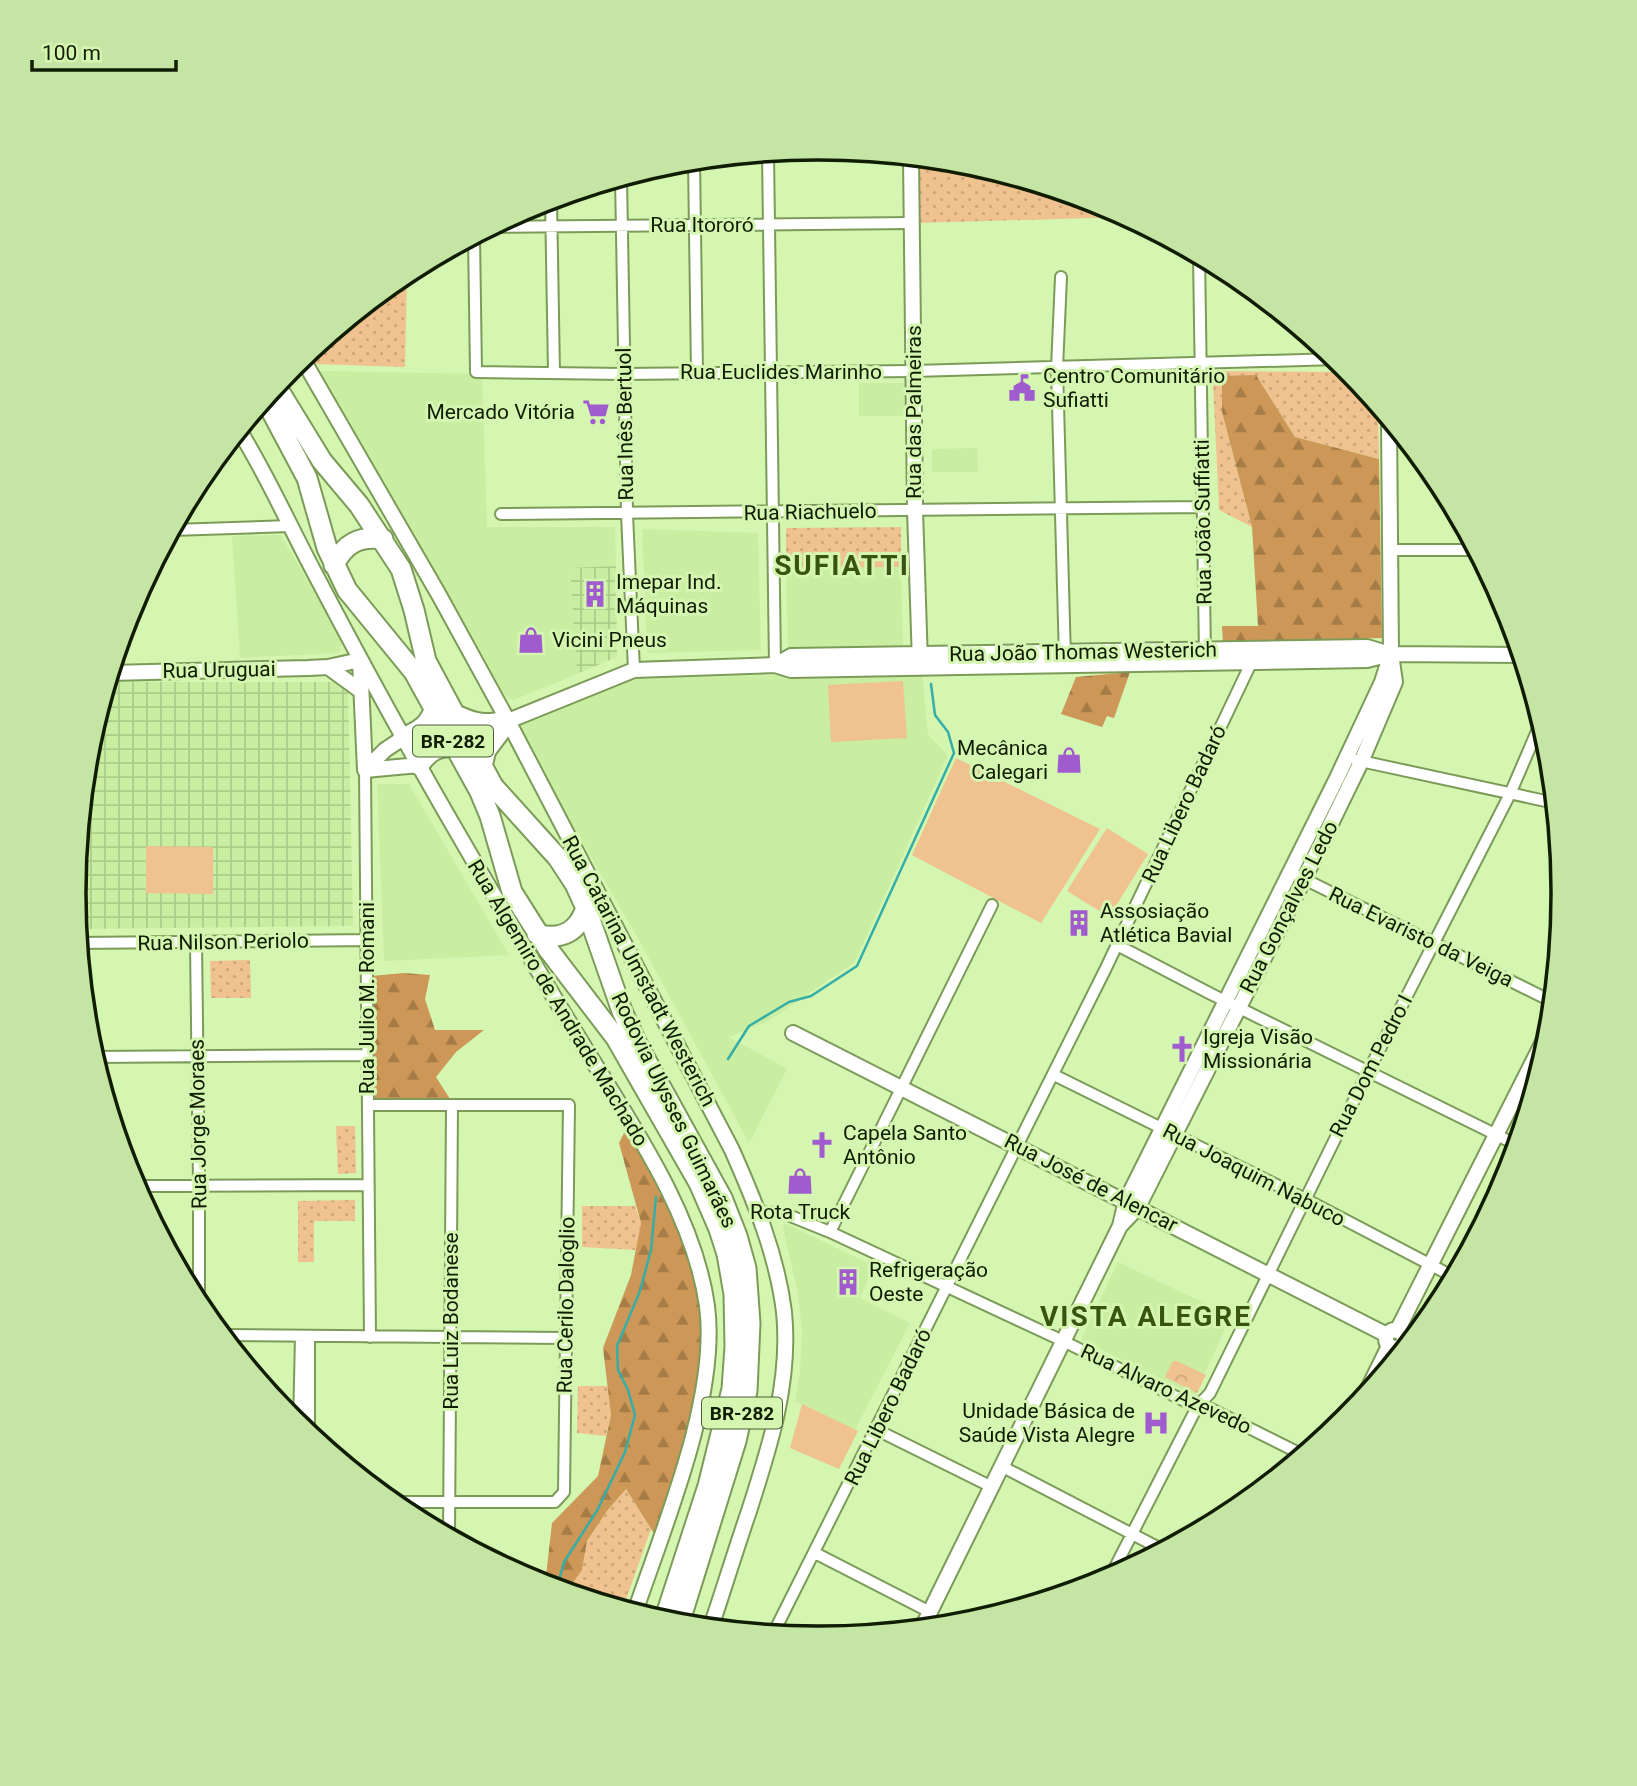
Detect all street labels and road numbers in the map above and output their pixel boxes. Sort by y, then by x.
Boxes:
street label: Rua Itororó [650,213,754,237]
street label: Rua das Palmeiras [902,325,926,499]
street label: Rua Inês Bertuol [612,347,638,501]
street label: Rua Euclides Marinho [680,360,882,384]
street label: Rua João Suffiatti [1190,439,1216,605]
street label: Rua Riachuelo [743,499,877,525]
street label: Rua João Thomas Westerich [949,638,1217,666]
street label: Rua Uruguai [162,657,276,683]
street label: Rua Libero Badaró [1137,721,1231,887]
road number: BR-282 [413,726,493,756]
street label: Rua Gonçalves Ledo [1235,817,1343,997]
street label: Rua Catarina Umstadt Westerich [557,832,721,1110]
street label: Rua Algemiro de Andrade Machado [463,856,653,1151]
street label: Rua Evaristo da Veiga [1325,882,1517,992]
street label: Rua Julio M. Romani [355,902,379,1094]
street label: Rua Nilson Periolo [137,929,309,955]
street label: Rodovia Ulysses Guimarães [606,988,742,1232]
street label: Rua Dom Pedro I [1325,991,1417,1141]
street label: Rua Jorge Moraes [185,1039,211,1209]
street label: Rua Joaquim Nabuco [1159,1119,1349,1231]
street label: Rua José de Alencar [1000,1129,1182,1237]
street label: Rua Cerilo Daloglio [552,1216,580,1394]
street label: Rua Luiz Bodanese [439,1232,463,1410]
street label: Rua Libero Badaró [840,1325,936,1489]
street label: Rua Alvaro Azevedo [1077,1339,1255,1439]
road number: BR-282 [702,1398,782,1428]

